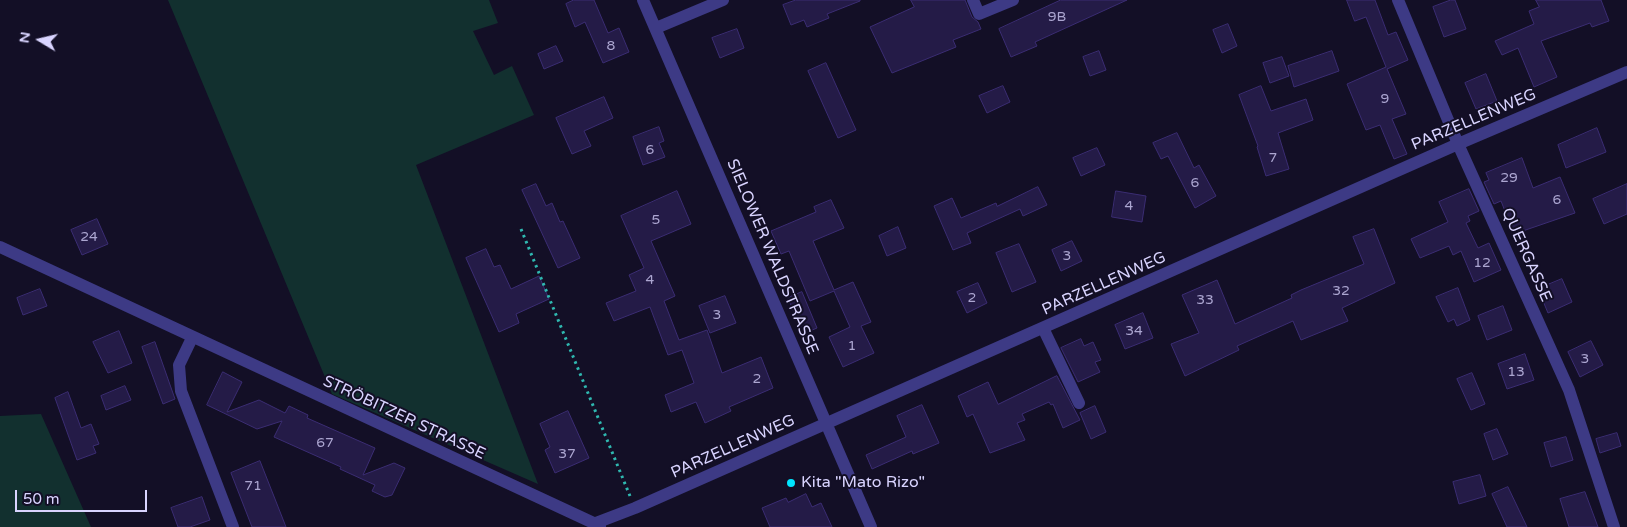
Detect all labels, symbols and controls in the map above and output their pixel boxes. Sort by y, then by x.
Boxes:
house number: 9B [1048,9,1066,25]
north arrow [15,15,65,65]
text: N [15,31,34,44]
house number: 8 [607,38,615,54]
street label: PARZELLENWEG [1409,85,1539,155]
house number: 9 [1381,91,1389,107]
house number: 6 [646,142,654,158]
house number: 7 [1269,150,1277,166]
street label: SIELOWER WALDSTRASSE [722,156,822,358]
house number: 29 [1500,170,1518,186]
house number: 6 [1191,175,1199,191]
house number: 6 [1553,192,1561,208]
house number: 4 [1125,198,1133,214]
street label: QUERGASSE [1497,205,1555,305]
house number: 5 [652,212,660,228]
house number: 24 [80,229,98,245]
street label: PARZELLENWEG [1039,248,1169,320]
house number: 3 [1063,248,1071,264]
house number: 12 [1473,255,1491,271]
house number: 4 [646,272,654,288]
house number: 32 [1332,283,1350,299]
house number: 2 [968,290,976,306]
house number: 33 [1196,292,1214,308]
house number: 3 [713,307,721,323]
house number: 34 [1125,323,1143,339]
house number: 1 [848,338,856,354]
house number: 3 [1581,351,1589,367]
house number: 13 [1507,364,1525,380]
house number: 2 [753,371,761,387]
street label: STRÖBITZER STRASSE [320,372,488,464]
street label: PARZELLENWEG [668,411,798,483]
house number: 67 [316,435,334,451]
house number: 37 [558,446,576,462]
place label: Kita "Mato Rizo" [801,473,925,493]
marker: Kita "Mato Rizo" [785,477,797,489]
house number: 71 [244,478,262,494]
scale bar [18,480,150,512]
text: 50 m [23,490,60,508]

